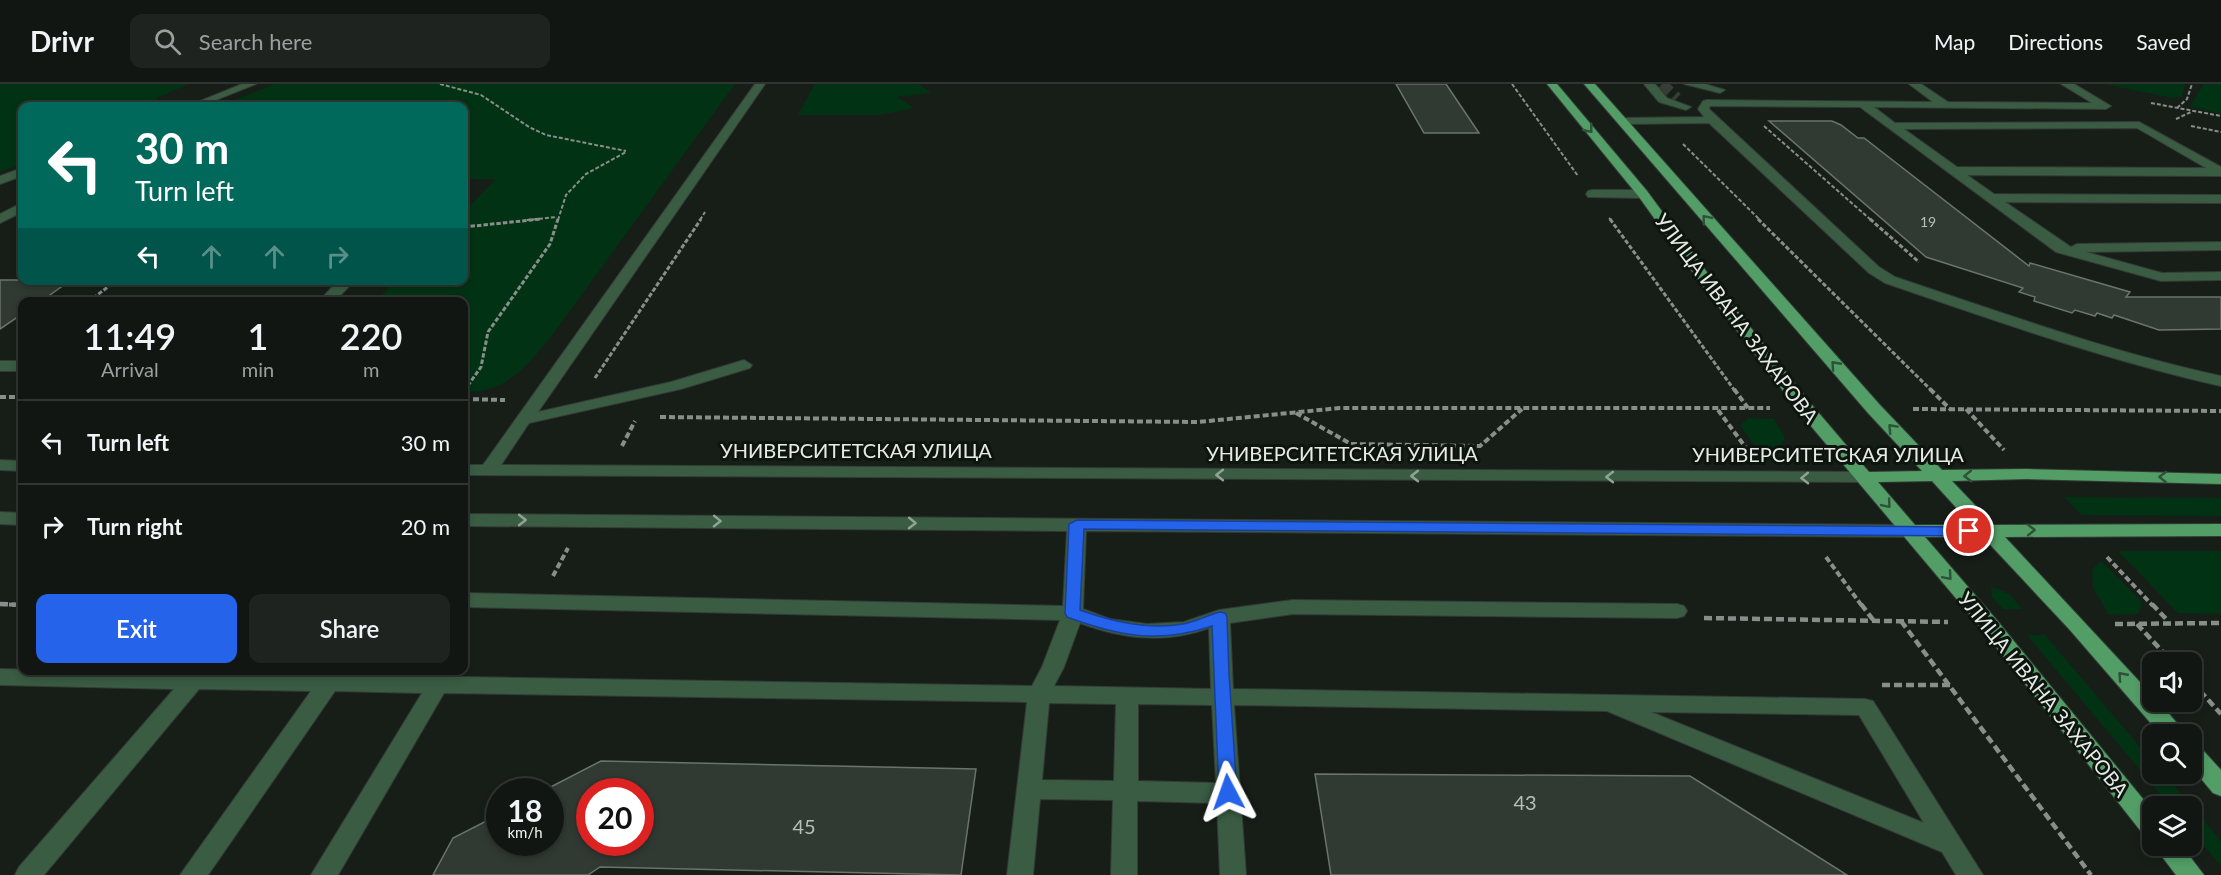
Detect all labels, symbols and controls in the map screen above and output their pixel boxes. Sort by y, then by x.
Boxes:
search box [130,14,550,68]
text: Drivr [30,24,94,58]
icon: search [151,25,184,58]
text: Search here [199,28,312,55]
text: Map [1934,29,1975,54]
text: Directions [2008,29,2103,54]
text: Saved [2136,29,2191,54]
one-way arrow [1582,122,1593,133]
text: 30 m [135,123,229,173]
icon: left [36,126,114,204]
text: Turn left [135,174,234,207]
street label: УЛИЦА ИВАНА ЗАХАРОВА [1650,208,1824,428]
house number: 19 [1920,213,1936,230]
one-way arrow [1702,215,1713,226]
icon: left [132,240,165,273]
icon: ahead [195,240,228,273]
icon: ahead [258,240,291,273]
icon: right [321,240,354,273]
text: 11:49 [84,314,176,358]
text: 1 [248,314,268,358]
text: 220 [340,314,402,358]
text: Arrival [101,357,159,381]
text: min [242,357,274,381]
text: m [363,357,379,381]
one-way arrow [1831,362,1842,372]
one-way arrow [1888,424,1899,435]
icon: left [36,426,69,459]
text: Turn left [87,429,169,456]
text: 30 m [401,429,450,456]
street label: УНИВЕРСИТЕТСКАЯ УЛИЦА [720,438,992,462]
street label: УНИВЕРСИТЕТСКАЯ УЛИЦА [1206,441,1478,465]
street label: УНИВЕРСИТЕТСКАЯ УЛИЦА [1692,442,1964,466]
one-way arrow [1216,469,1225,481]
one-way arrow [1963,469,1972,482]
one-way arrow [1411,470,1420,482]
one-way arrow [1606,471,1615,483]
one-way arrow [2158,471,2167,484]
one-way arrow [1801,472,1810,484]
one-way arrow [1879,497,1890,508]
pin [1943,505,1994,556]
icon: right [36,510,69,543]
text: Turn right [87,513,182,540]
text: 20 m [401,513,450,540]
one-way arrow [517,514,526,526]
icon: arrive [1952,514,1985,547]
one-way arrow [712,515,721,527]
one-way arrow [907,517,916,529]
one-way arrow [2026,524,2035,537]
one-way arrow [1940,569,1951,580]
street label: УЛИЦА ИВАНА ЗАХАРОВА [1954,587,2134,802]
button: Exit [36,594,237,663]
button: Share [249,594,450,663]
map controls [2142,652,2202,856]
button: sound [2142,652,2202,712]
one-way arrow [2118,672,2129,683]
button: search [2142,724,2202,784]
position arrow [1196,760,1260,824]
speed limit sign: 20 [576,778,654,856]
house number: 43 [1513,790,1537,814]
text: 18 [508,792,542,828]
button: layers [2142,796,2202,856]
house number: 45 [792,814,816,838]
text: km/h [507,823,543,841]

